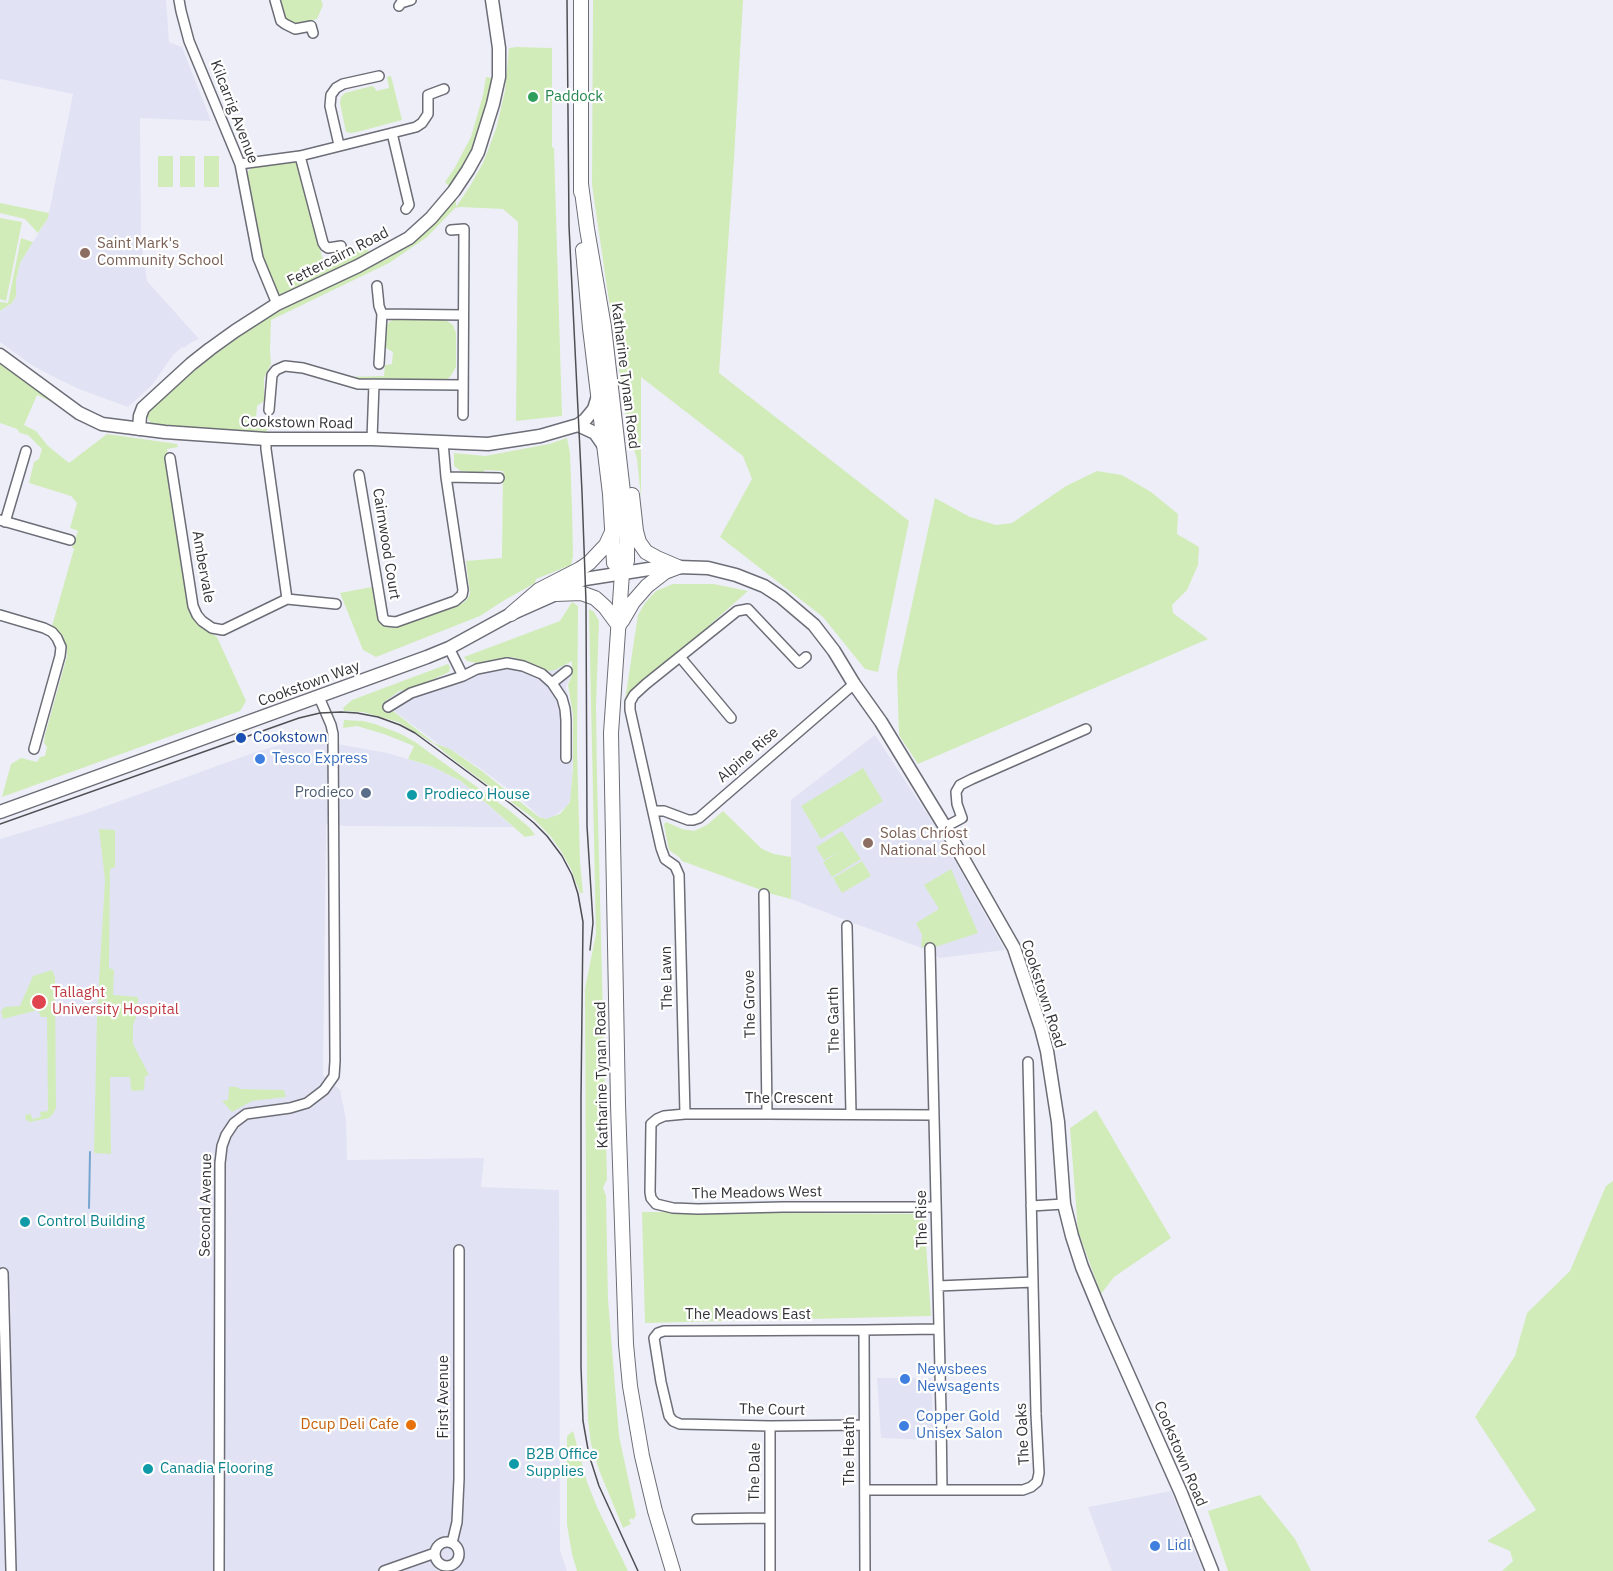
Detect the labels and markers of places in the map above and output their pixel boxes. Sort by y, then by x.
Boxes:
place label: Paddock [545,88,603,106]
marker: Paddock [526,90,540,104]
place label: Saint Mark's Community School [97,235,224,270]
marker: Saint Mark's Community School [78,246,92,260]
place label: Cookstown [253,729,328,747]
marker: Cookstown [234,731,248,745]
place label: Tesco Express [272,750,368,768]
marker: Tesco Express [253,752,267,766]
place label: Prodieco [295,784,354,802]
marker: Prodieco [359,786,373,800]
place label: Prodieco House [424,786,530,804]
marker: Prodieco House [405,788,419,802]
place label: Solas Chríost National School [880,825,986,860]
marker: Solas Chríost National School [861,836,875,850]
place label: Tallaght University Hospital [52,984,179,1019]
marker: Tallaght University Hospital [30,993,48,1011]
place label: Control Building [37,1213,145,1231]
marker: Control Building [18,1215,32,1229]
place label: Newsbees Newsagents [917,1361,1000,1396]
marker: Newsbees Newsagents [898,1372,912,1386]
place label: Copper Gold Unisex Salon [916,1408,1003,1443]
place label: Dcup Deli Cafe [301,1416,399,1434]
marker: Dcup Deli Cafe [404,1418,418,1432]
marker: Copper Gold Unisex Salon [897,1419,911,1433]
place label: B2B Office Supplies [526,1446,598,1481]
marker: B2B Office Supplies [507,1457,521,1471]
place label: Canadia Flooring [160,1460,273,1478]
marker: Canadia Flooring [141,1462,155,1476]
place label: Lidl [1167,1537,1191,1555]
marker: Lidl [1148,1539,1162,1553]

